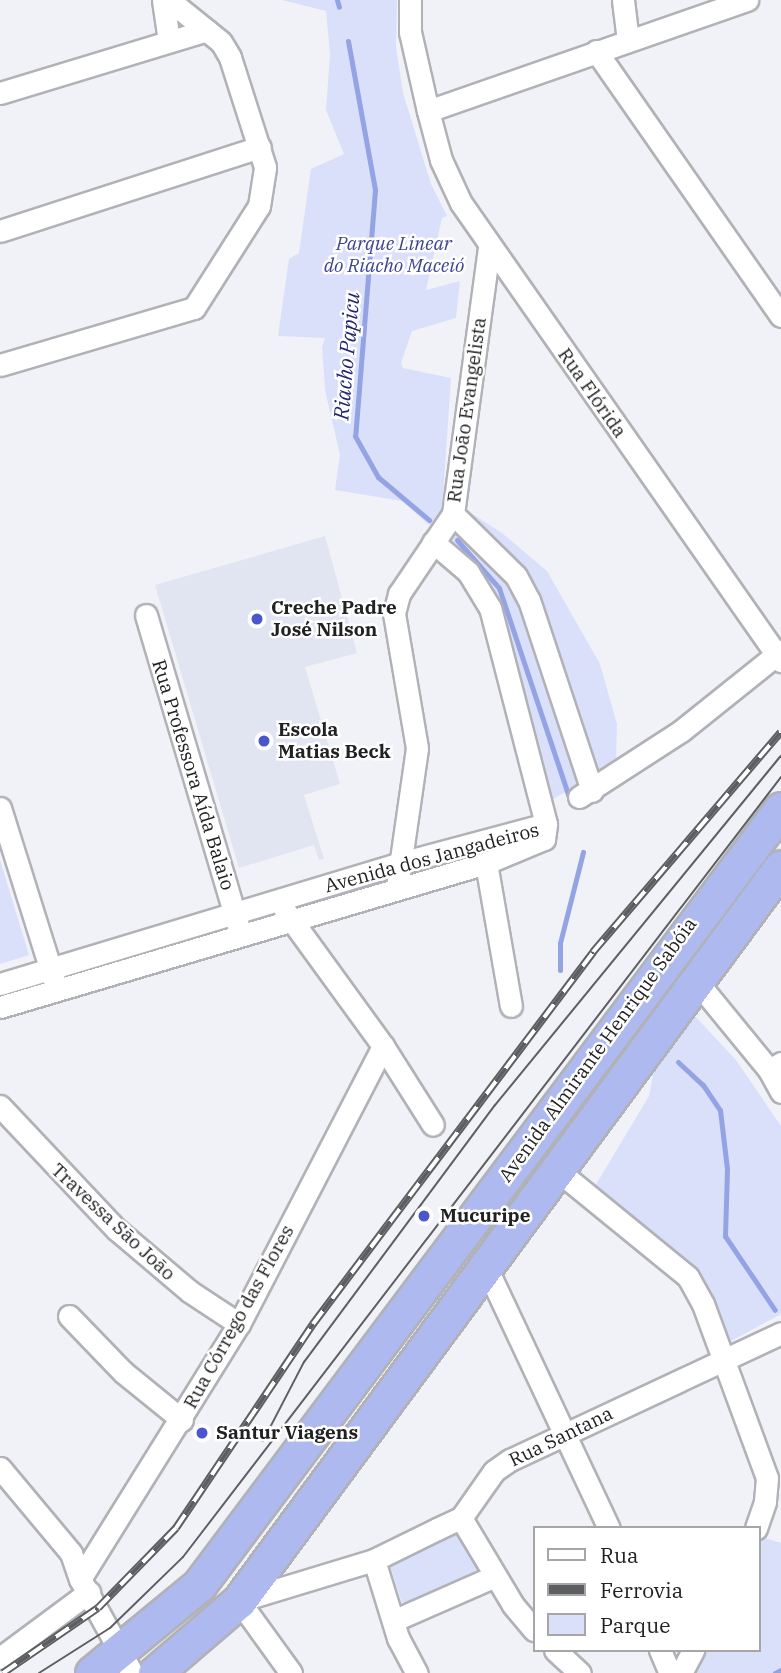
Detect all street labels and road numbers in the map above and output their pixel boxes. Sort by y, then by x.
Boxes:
street label: Rua João Evangelista [443,316,491,504]
street label: Rua Flórida [553,344,631,442]
street label: Rua Professora Aída Balaio [147,657,239,893]
street label: Avenida dos Jangadeiros [322,818,542,898]
street label: Avenida Almirante Henrique Sabóia [494,913,702,1187]
street label: Travessa São João [46,1159,180,1285]
street label: Rua Córrego das Flores [179,1221,299,1413]
street label: Rua Santana [505,1402,617,1472]

